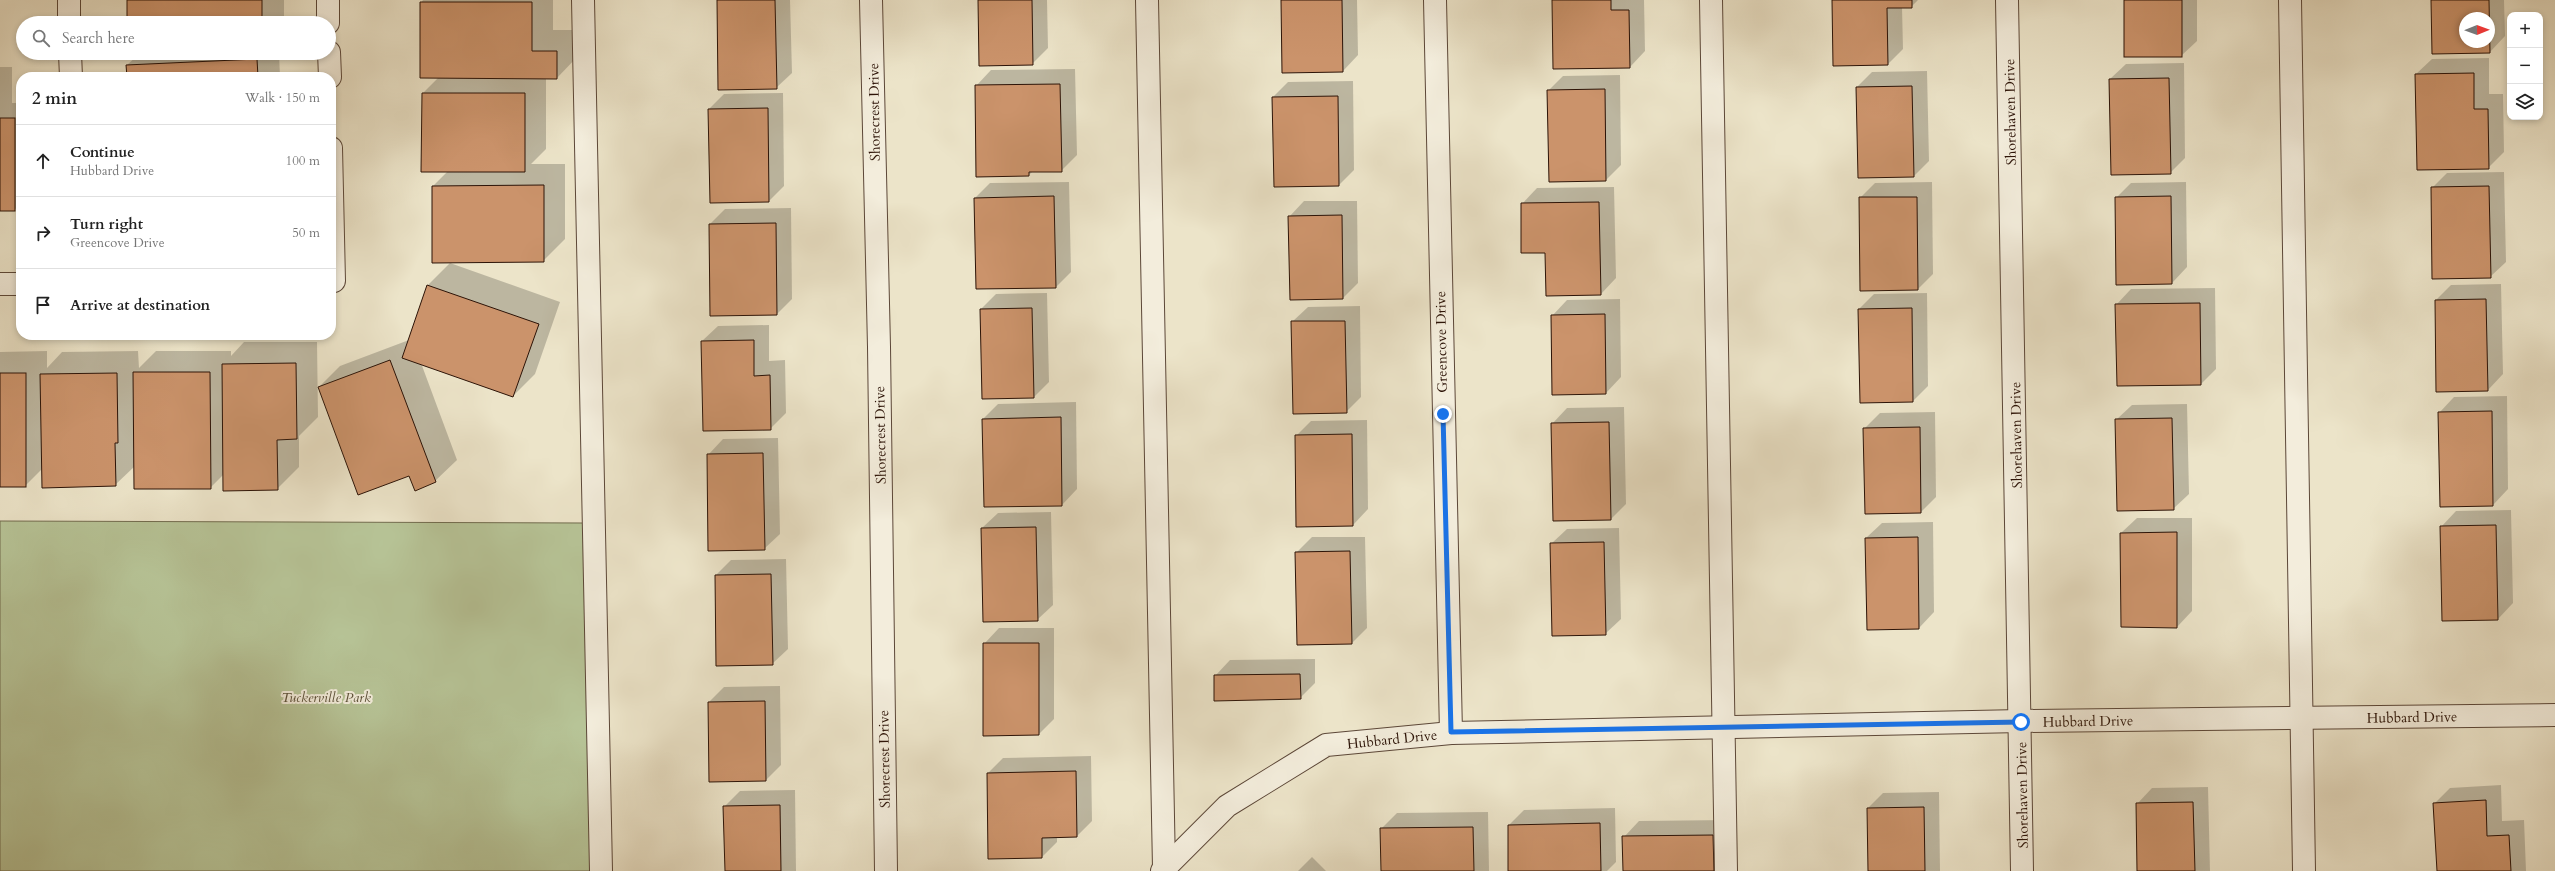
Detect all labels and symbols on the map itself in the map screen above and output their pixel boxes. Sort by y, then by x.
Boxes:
north arrow [2459,12,2495,48]
street label: Shorehaven Drive [2000,59,2021,165]
street label: Shorecrest Drive [864,63,885,161]
street label: Greencove Drive [1431,291,1452,393]
street label: Shorehaven Drive [2006,382,2027,488]
street label: Shorecrest Drive [870,386,891,484]
route end [1434,405,1452,423]
park label: Tuckerville Park [281,688,371,707]
street label: Hubbard Drive [2367,707,2457,728]
street label: Shorecrest Drive [874,710,895,808]
street label: Hubbard Drive [2043,711,2133,732]
route start [2012,713,2030,731]
street label: Hubbard Drive [1346,725,1438,754]
street label: Shorehaven Drive [2012,742,2033,848]

